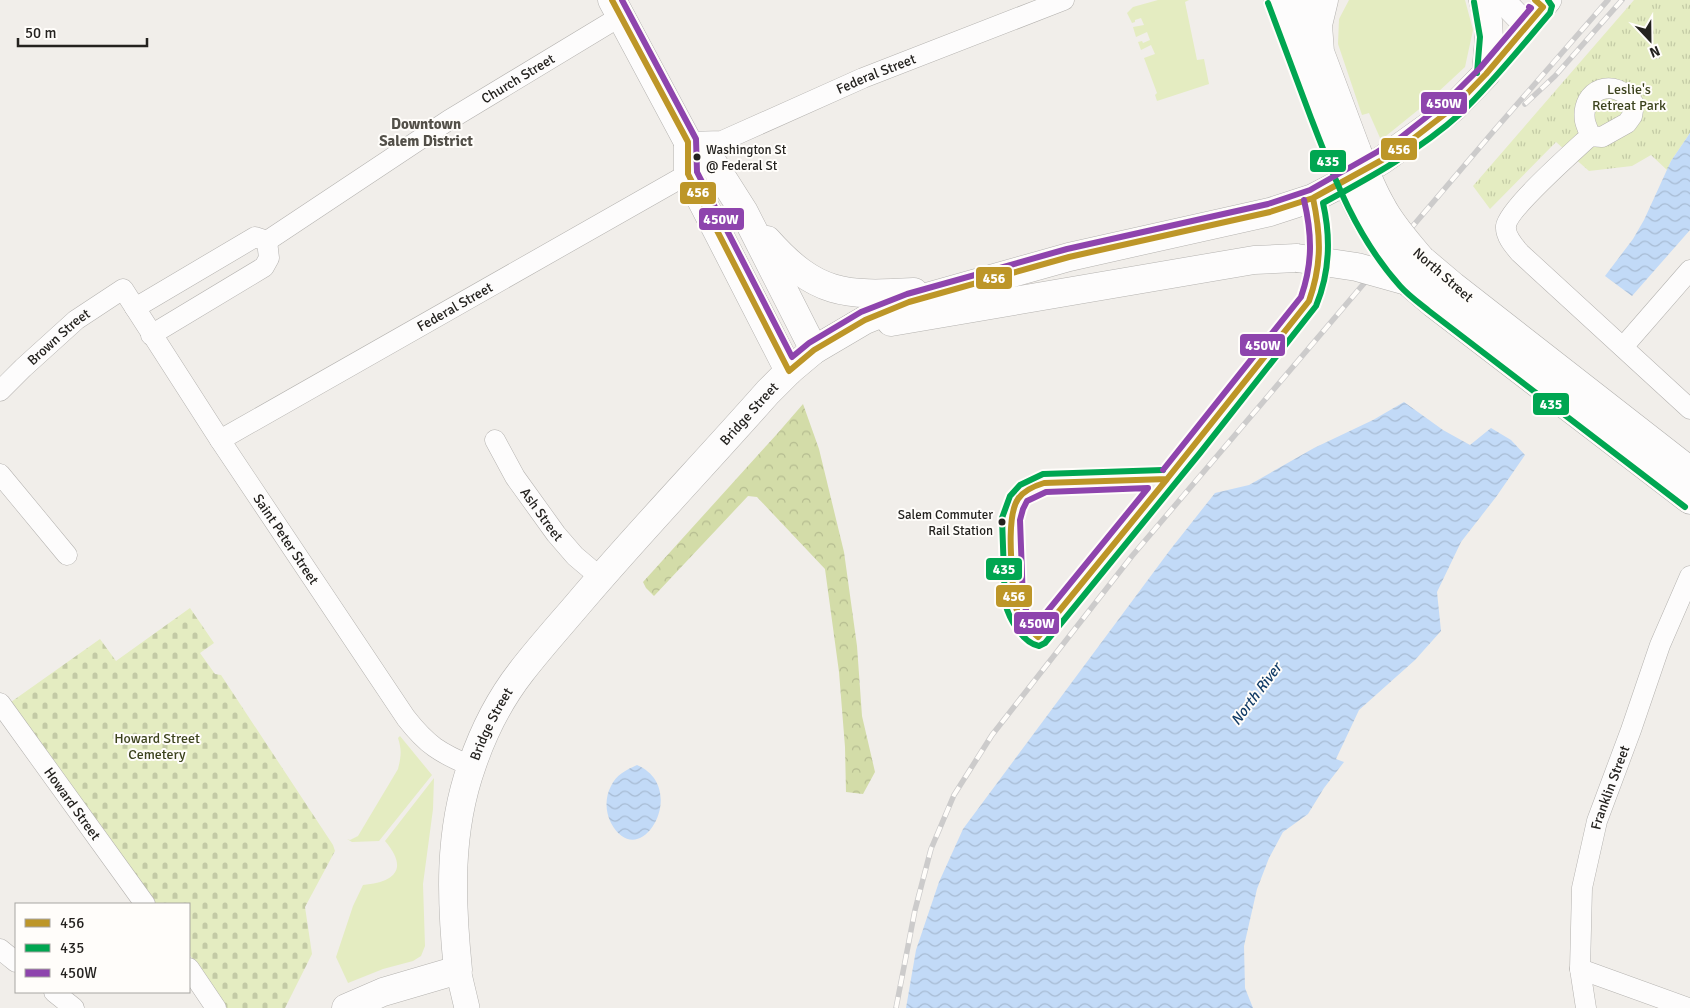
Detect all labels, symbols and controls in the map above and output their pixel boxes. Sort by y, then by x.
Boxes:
scale bar [18,15,146,47]
north arrow [1625,15,1675,65]
text: 50 m [25,24,56,42]
text: N [1647,42,1662,61]
street label: Church Street [478,50,558,107]
street label: Federal Street [833,50,918,97]
park label: Leslie's Retreat Park [1592,81,1666,114]
line badge: 450W [1420,91,1468,115]
text: 450W [1426,95,1462,112]
district label: Downtown Salem District [379,115,473,150]
line badge: 456 [1380,137,1418,161]
text: 456 [1388,141,1411,158]
place label: Washington St @ Federal St [706,142,787,174]
line badge: 435 [1309,149,1347,173]
marker: Washington St @ Federal St [692,152,702,162]
text: 435 [1317,153,1339,170]
line badge: 456 [679,181,717,205]
text: 456 [687,184,710,201]
line badge: 450W [698,207,745,231]
text: 450W [703,211,739,228]
street label: North Street [1409,244,1477,306]
line badge: 456 [975,266,1013,290]
text: 456 [983,270,1006,287]
street label: Federal Street [414,278,496,335]
street label: Brown Street [24,305,93,369]
line badge: 450W [1239,333,1286,357]
text: 450W [1245,337,1281,354]
street label: Bridge Street [716,378,782,448]
line badge: 435 [1532,392,1570,416]
text: 435 [1540,396,1562,413]
street label: Ash Street [517,484,567,545]
street label: Saint Peter Street [250,491,323,588]
place label: Salem Commuter Rail Station [898,507,993,539]
marker: Salem Commuter Rail Station [997,517,1007,527]
line badge: 435 [985,557,1023,581]
text: 435 [993,561,1015,578]
line badge: 456 [995,584,1033,608]
text: 456 [1003,588,1026,605]
line badge: 450W [1013,611,1060,635]
text: 450W [1019,615,1055,632]
water label: North River [1227,657,1287,729]
street label: Bridge Street [466,684,516,763]
park label: Howard Street Cemetery [114,730,200,763]
street label: Franklin Street [1587,743,1633,831]
street label: Howard Street [41,764,105,843]
legend [15,903,190,993]
text: 456 [60,914,84,932]
text: 435 [60,939,84,957]
text: 450W [60,964,97,982]

